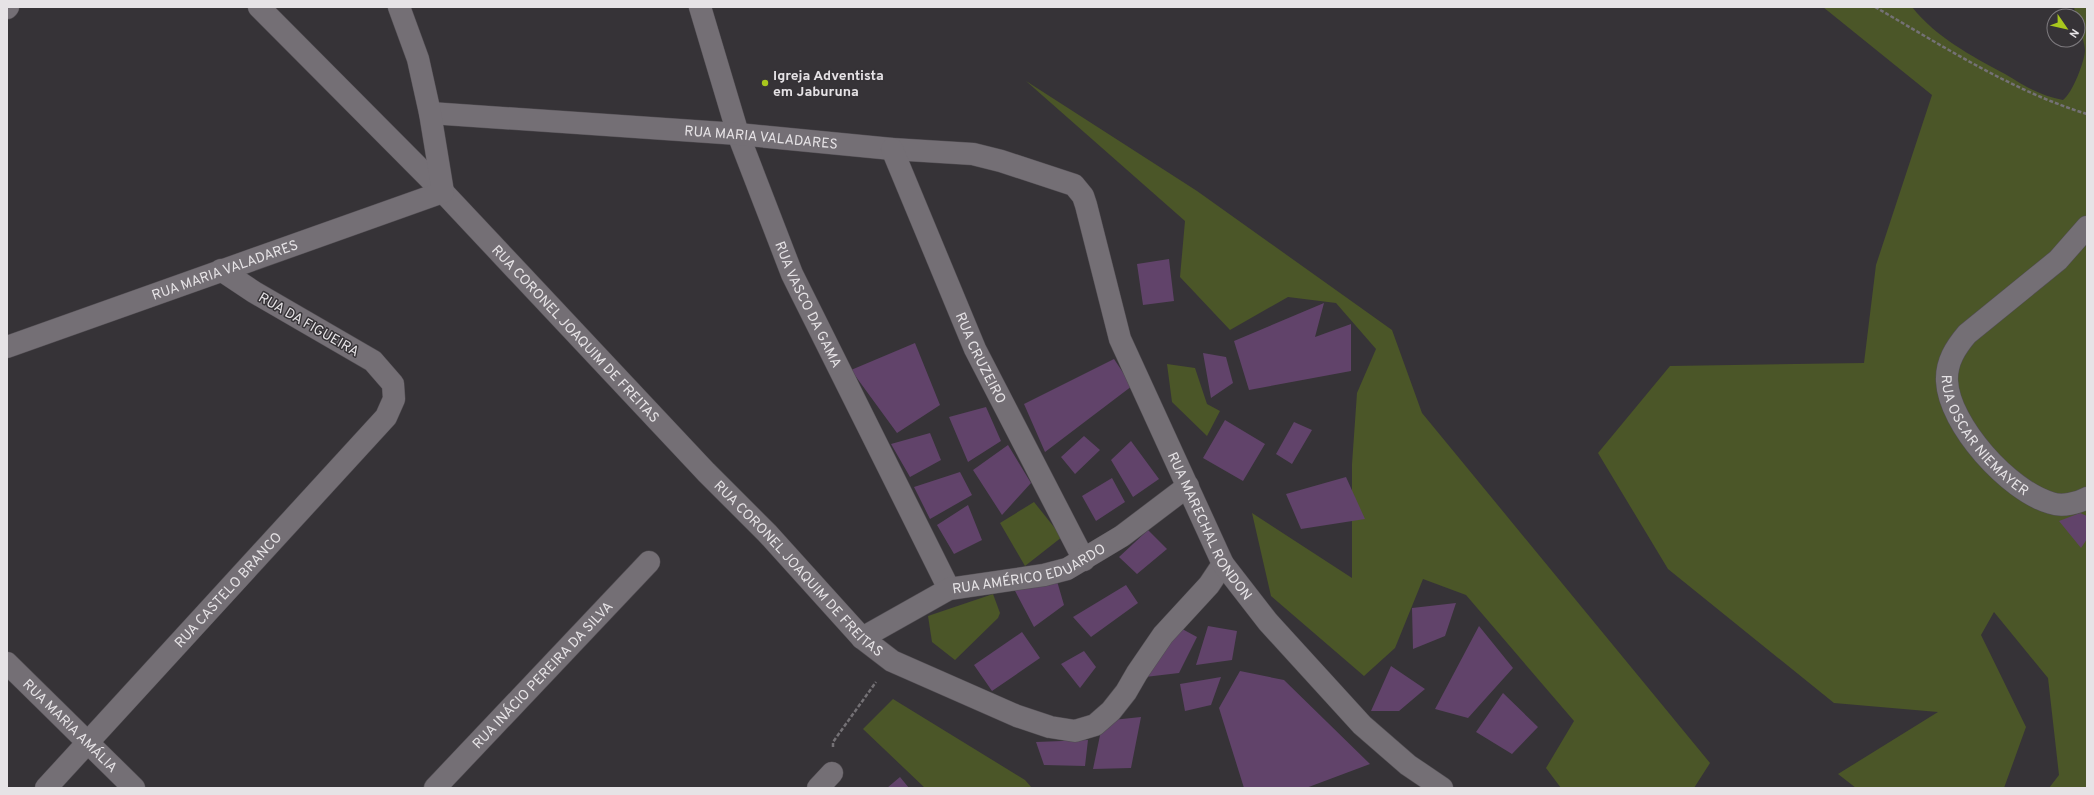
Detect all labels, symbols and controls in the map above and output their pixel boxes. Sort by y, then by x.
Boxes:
north arrow [2046,8,2086,48]
text: N [2065,26,2081,40]
place label: Igreja Adventista em Jaburuna [773,68,884,101]
marker: Igreja Adventista em Jaburuna [760,78,770,88]
street label: RUA MARIA VALADARES [684,123,838,154]
street label: RUA MARIA VALADARES [150,237,301,305]
street label: RUA VASCO DA GAMA [770,239,844,371]
street label: RUA CORONEL JOAQUIM DE FREITAS [487,242,662,427]
street label: RUA DA FIGUEIRA [255,290,362,361]
street label: RUA CRUZEIRO [951,310,1009,407]
street label: RUA OSCAR NIEMAYER [1937,375,2031,500]
street label: RUA MARECHAL RONDON [1163,450,1255,604]
street label: RUA CORONEL JOAQUIM DE FREITAS [710,478,886,661]
street label: RUA CASTELO BRANCO [172,529,286,652]
street label: RUA AMÉRICO EDUARDO [951,541,1109,598]
street label: RUA INÁCIO PEREIRA DA SILVA [470,599,617,753]
street label: RUA MARIA AMÁLIA [19,676,120,777]

